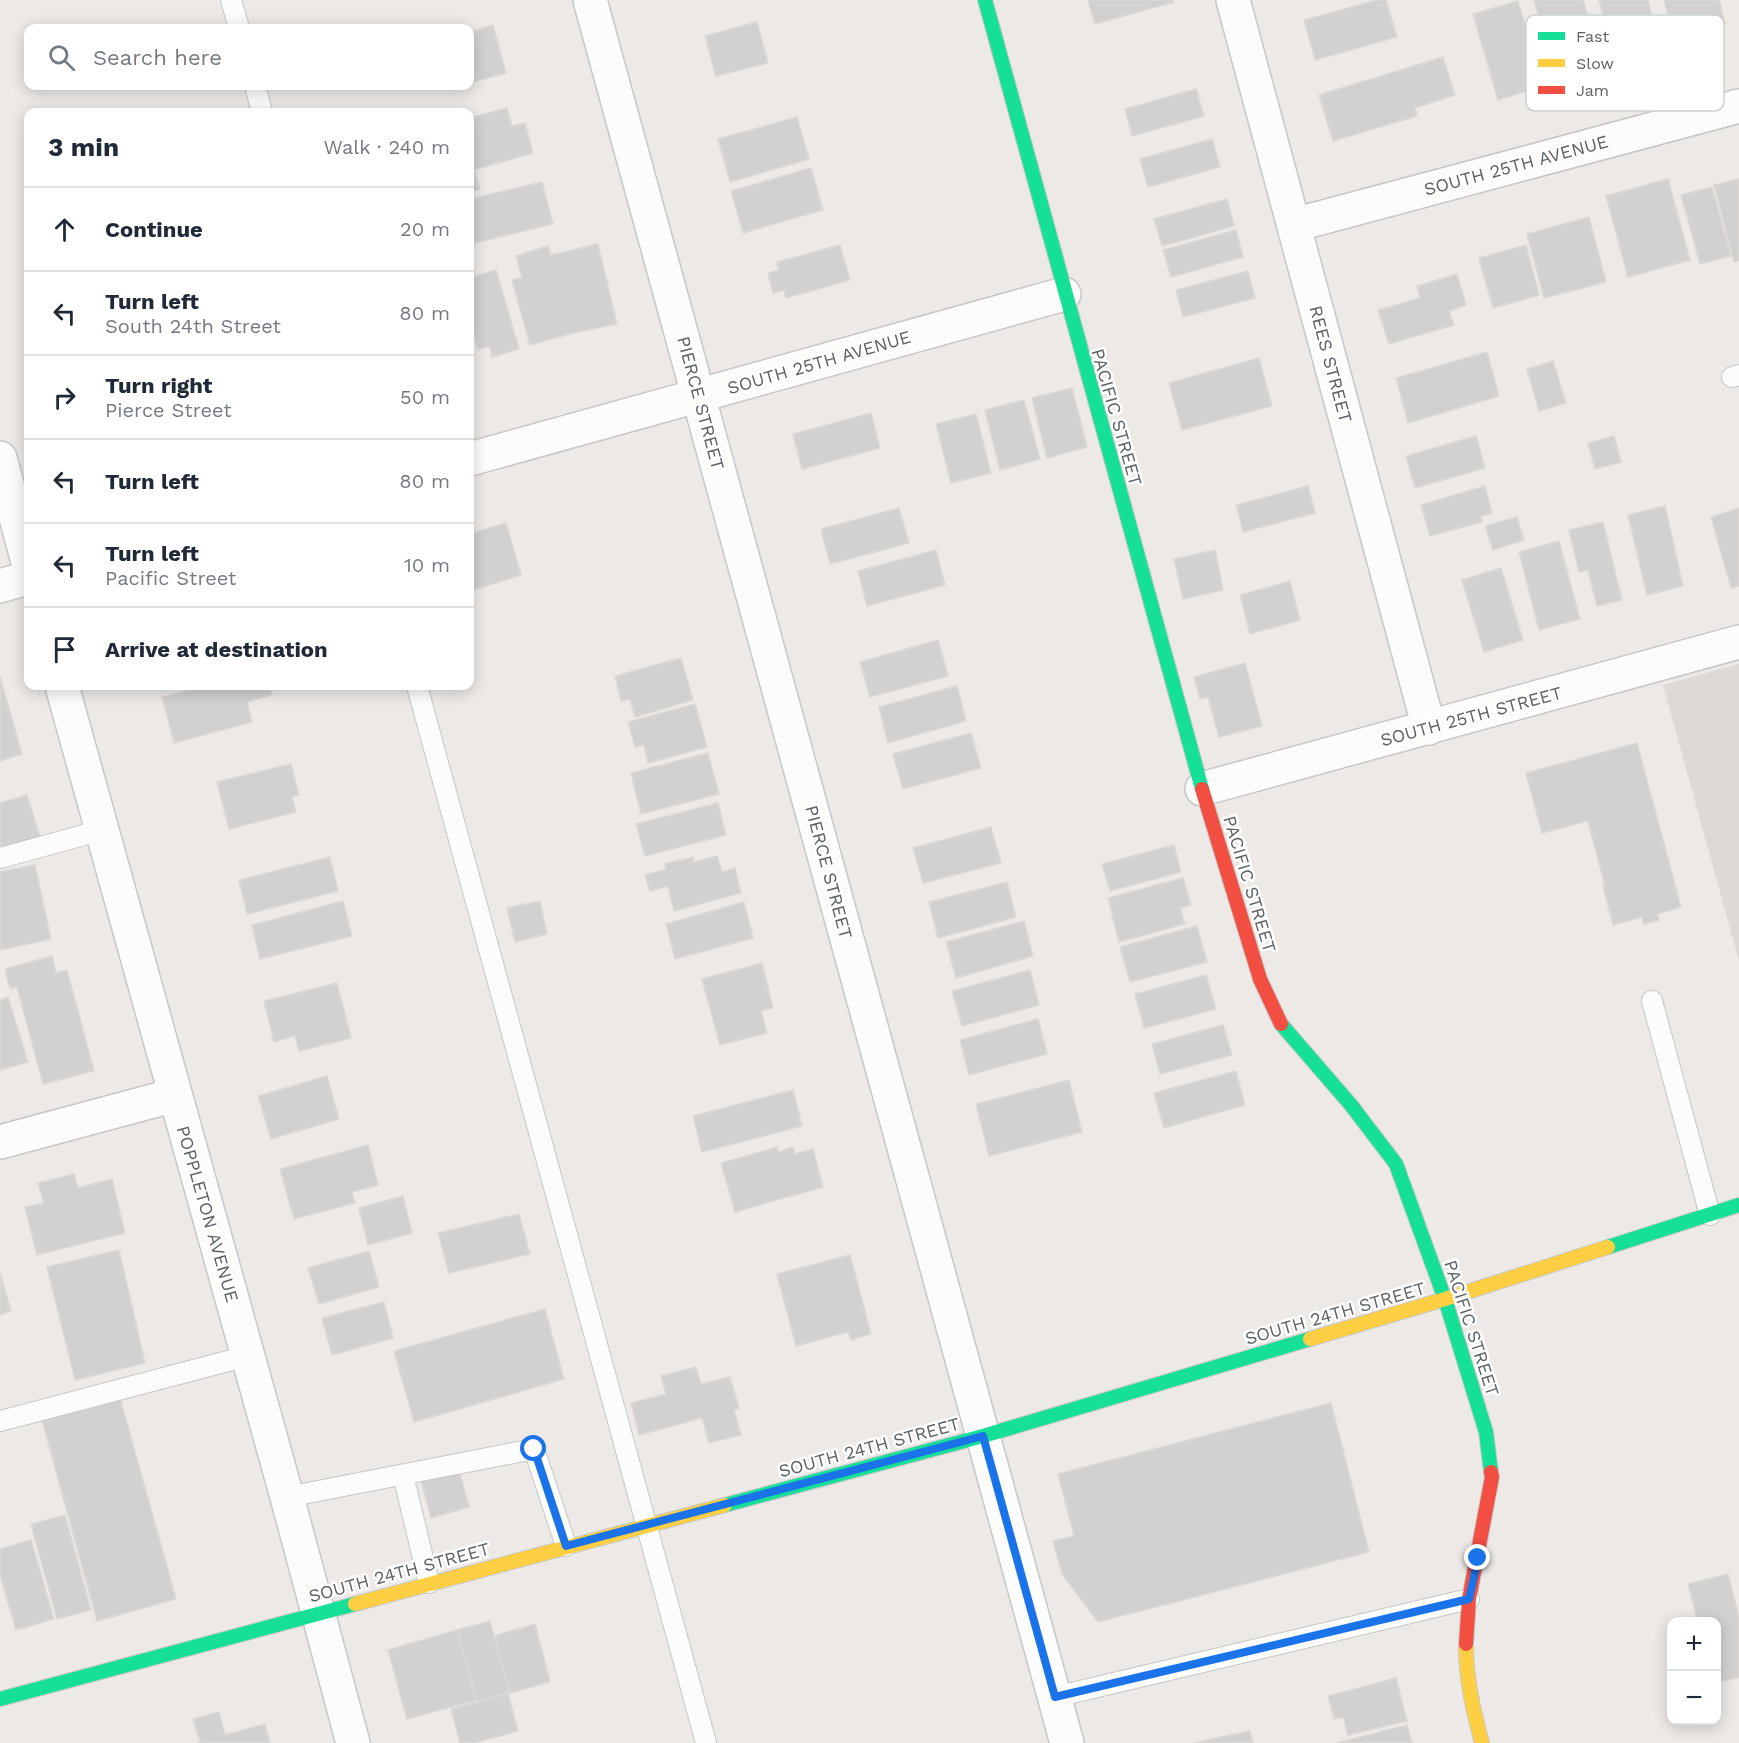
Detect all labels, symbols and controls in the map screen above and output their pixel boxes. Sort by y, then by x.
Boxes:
legend [1526,15,1724,111]
search box [24,24,474,90]
text: Fast [1576,27,1609,46]
icon: search [45,41,78,74]
text: Search here [93,45,222,70]
text: Slow [1576,54,1614,73]
text: Jam [1576,81,1609,100]
street label: SOUTH 25TH AVENUE [1422,130,1610,200]
text: 3 min [48,132,119,162]
text: Walk · 240 m [323,135,450,159]
icon: ahead [48,213,81,246]
text: Continue [105,217,203,242]
text: 20 m [400,217,450,241]
text: Turn left [105,289,199,314]
icon: left [48,297,81,330]
text: 80 m [399,301,450,325]
street label: REES STREET [1305,303,1357,425]
text: South 24th Street [105,314,281,338]
street label: SOUTH 25TH AVENUE [725,326,913,398]
street label: PIERCE STREET [673,334,729,472]
street label: PACIFIC STREET [1087,346,1147,488]
text: Turn right [105,373,212,398]
icon: right [48,381,81,414]
text: 50 m [400,385,450,409]
text: Pierce Street [105,398,232,422]
icon: left [48,465,81,498]
text: Turn left [105,469,199,494]
text: 80 m [399,469,450,493]
text: Turn left [105,541,199,566]
icon: left [48,549,81,582]
text: 10 m [404,553,450,577]
text: Pacific Street [105,566,236,590]
icon: arrive [48,633,81,666]
text: Arrive at destination [105,637,328,662]
street label: SOUTH 25TH STREET [1378,682,1564,750]
street label: PIERCE STREET [801,803,857,941]
street label: PACIFIC STREET [1219,813,1281,955]
street label: POPPLETON AVENUE [173,1123,243,1305]
street label: PACIFIC STREET [1440,1257,1504,1399]
street label: SOUTH 24TH STREET [1242,1277,1428,1349]
street label: SOUTH 24TH STREET [776,1413,962,1481]
route start [520,1435,546,1461]
street label: SOUTH 24TH STREET [306,1538,492,1606]
route end [1464,1544,1490,1570]
map controls [1667,1617,1721,1725]
button: + [1667,1617,1721,1671]
button: − [1667,1671,1721,1725]

